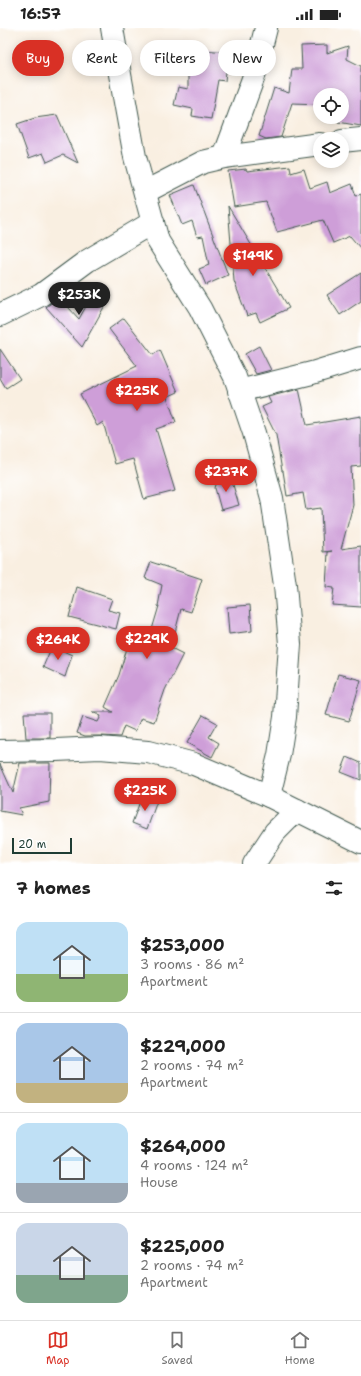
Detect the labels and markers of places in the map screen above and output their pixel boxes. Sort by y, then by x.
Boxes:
pin: $149K [225,243,281,277]
pin: $253K [51,282,107,316]
pin: $225K [109,378,165,412]
pin: $237K [198,459,254,493]
pin: $229K [119,626,175,660]
pin: $264K [30,627,86,661]
pin: $225K [117,778,173,812]

